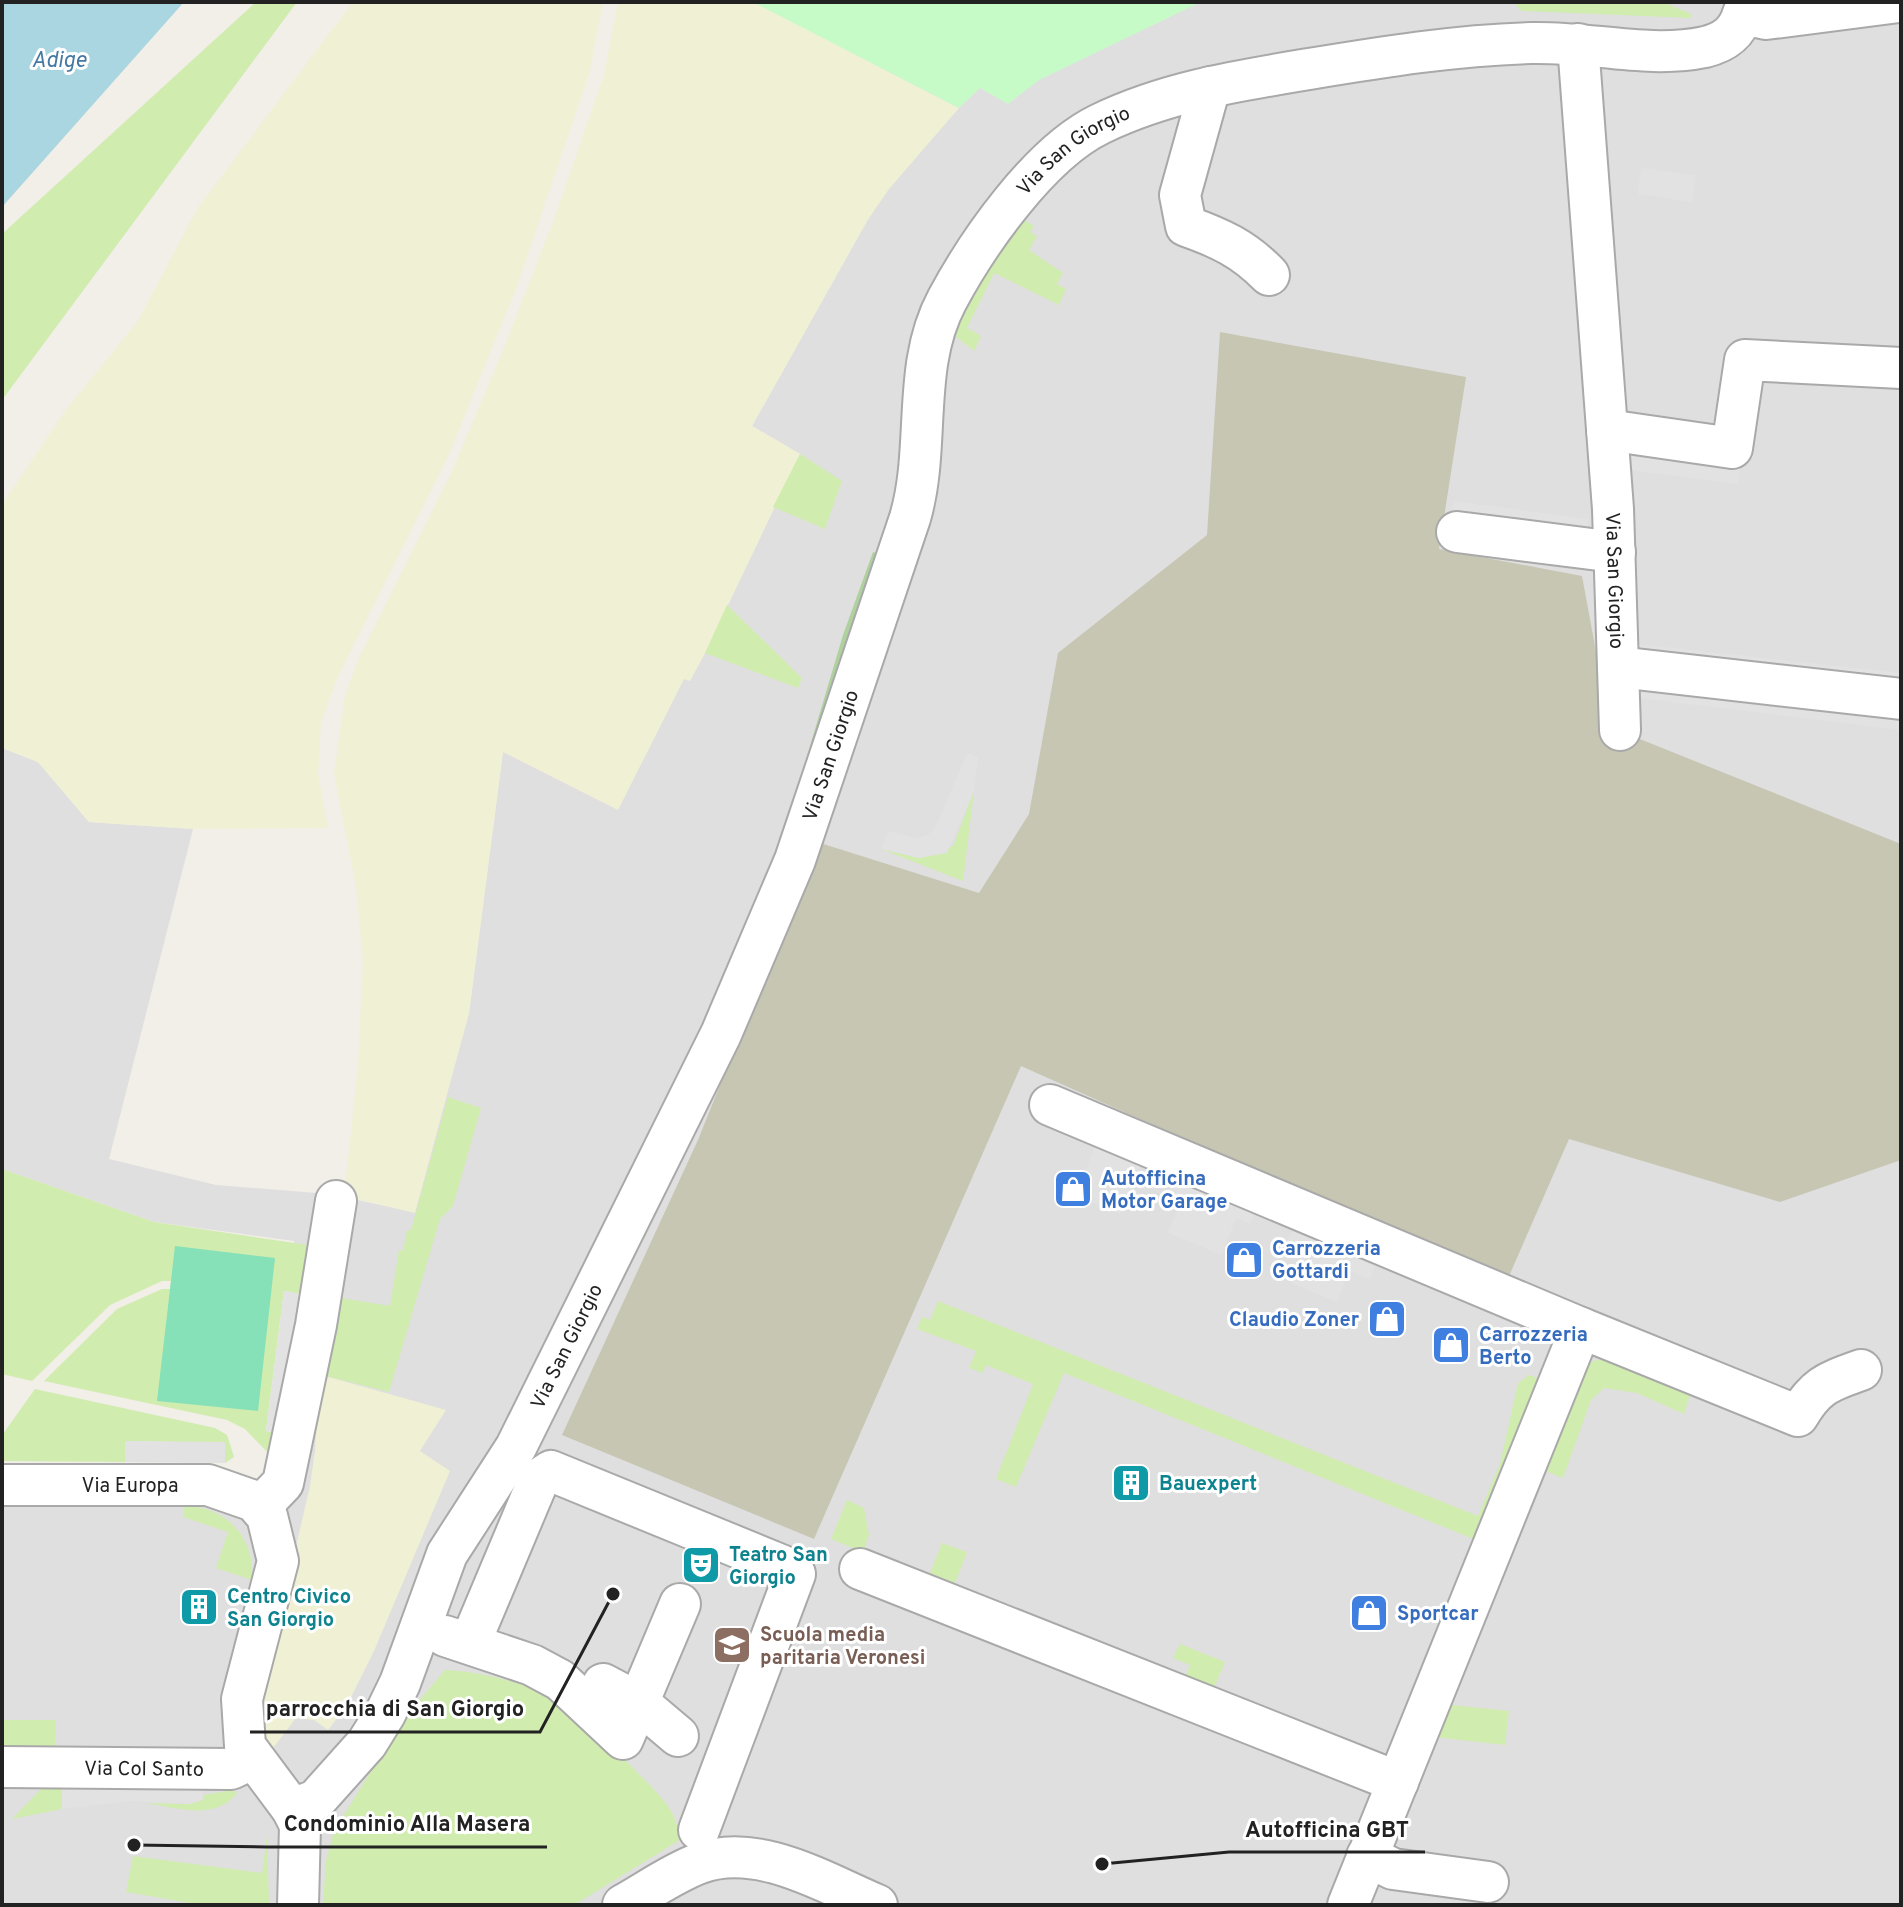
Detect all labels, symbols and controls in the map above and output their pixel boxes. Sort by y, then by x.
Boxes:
water label: Adige [32,48,87,75]
street label: Via San Giorgio [1012,101,1134,202]
street label: Via San Giorgio [1598,512,1628,650]
street label: Via San Giorgio [798,687,866,825]
place label: Autofficina Motor Garage [1101,1167,1227,1216]
shop icon: Autofficina Motor Garage [1052,1168,1094,1210]
place label: Carrozzeria Gottardi [1272,1237,1381,1286]
shop icon: Carrozzeria Gottardi [1223,1239,1265,1281]
street label: Via San Giorgio [526,1280,610,1414]
shop icon: Claudio Zoner [1366,1298,1408,1340]
place label: Claudio Zoner [1229,1308,1360,1334]
place label: Carrozzeria Berto [1479,1323,1588,1372]
shop icon: Carrozzeria Berto [1430,1324,1472,1366]
building icon: Bauexpert [1110,1462,1152,1504]
place label: Bauexpert [1159,1472,1257,1498]
street label: Via Europa [81,1474,179,1500]
place label: Teatro San Giorgio [729,1543,828,1592]
theatre icon: Teatro San Giorgio [680,1544,722,1586]
place label: Centro Civico San Giorgio [227,1585,351,1634]
building icon: Centro Civico San Giorgio [178,1586,220,1628]
shop icon: Sportcar [1348,1592,1390,1634]
place label: Sportcar [1397,1602,1479,1628]
place label: Scuola media paritaria Veronesi [760,1623,925,1672]
school or university icon: Scuola media paritaria Veronesi [711,1624,753,1666]
callout: parrocchia di San Giorgio [250,1686,540,1732]
text: parrocchia di San Giorgio [266,1697,524,1724]
street label: Via Col Santo [84,1757,204,1784]
callout: Condominio Alla Masera [267,1801,547,1847]
callout: Autofficina GBT [1229,1806,1425,1852]
text: Condominio Alla Masera [284,1812,530,1839]
text: Autofficina GBT [1245,1818,1409,1845]

